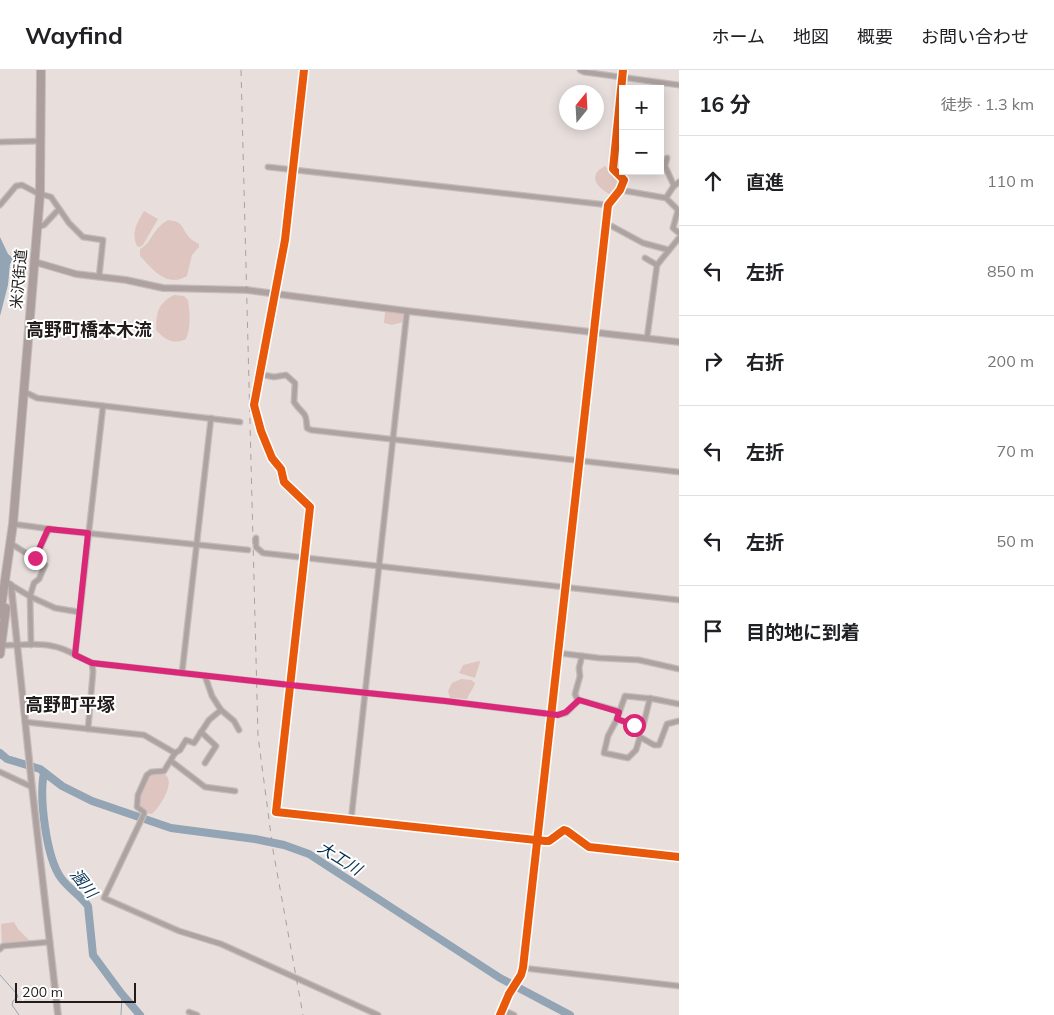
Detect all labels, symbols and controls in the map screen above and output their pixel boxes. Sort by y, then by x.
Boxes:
text: Wayfind [25,20,123,50]
text: ホーム [712,25,765,48]
text: 地図 [793,25,829,48]
text: 概要 [857,25,893,48]
text: お問い合わせ [921,25,1029,48]
north arrow [559,85,604,130]
map controls [619,85,664,175]
button: + [619,85,664,130]
text: 16 分 [699,91,751,117]
text: 徒歩 · 1.3 km [941,94,1034,114]
button: − [619,130,664,175]
icon: ahead [699,167,727,195]
text: 直進 [746,170,784,194]
text: 110 m [987,171,1034,191]
street label: 米沢街道 [6,248,31,310]
icon: left [699,257,727,285]
text: 左折 [746,260,784,284]
text: 850 m [987,261,1034,281]
district label: 高野町橋本木流 [26,318,152,341]
icon: right [699,347,727,375]
text: 右折 [746,350,784,374]
text: 200 m [987,351,1034,371]
icon: left [699,437,727,465]
text: 左折 [746,440,784,464]
text: 70 m [997,441,1034,461]
icon: left [699,527,727,555]
text: 左折 [746,530,784,554]
text: 50 m [997,531,1034,551]
route end [24,547,47,570]
icon: arrive [699,617,727,645]
text: 目的地に到着 [746,620,860,644]
district label: 高野町平塚 [25,693,115,716]
route start [623,714,646,737]
water label: 大工川 [314,837,367,880]
water label: 溷川 [66,864,103,903]
scale bar [15,980,136,1003]
text: 200 m [22,983,63,1001]

